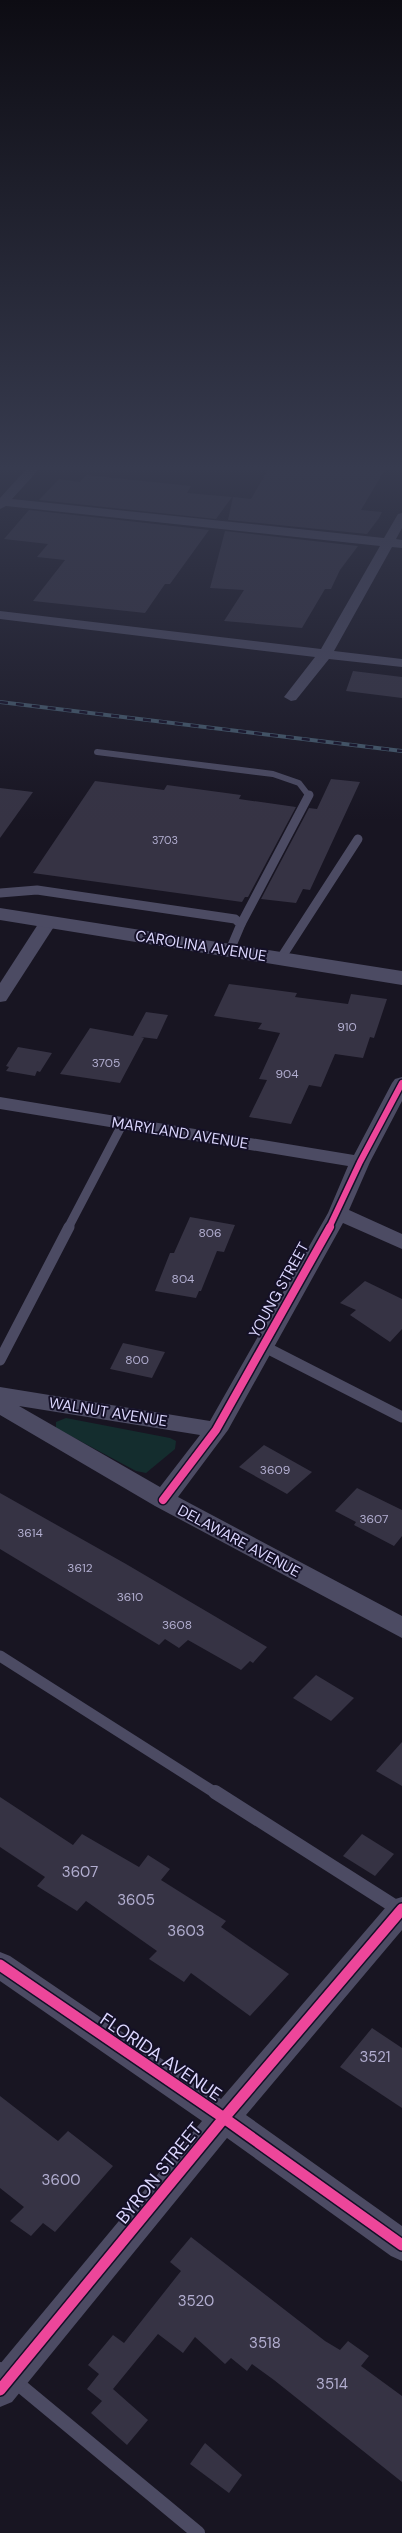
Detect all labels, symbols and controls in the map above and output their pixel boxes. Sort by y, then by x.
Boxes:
house number: 3703 [152,833,178,847]
street label: CAROLINA AVENUE [134,926,268,966]
house number: 910 [337,1019,357,1035]
house number: 3705 [92,1055,120,1071]
house number: 904 [275,1066,299,1082]
street label: MARYLAND AVENUE [110,1112,250,1154]
house number: 806 [198,1225,222,1241]
street label: YOUNG STREET [244,1239,314,1341]
house number: 804 [172,1271,194,1287]
house number: 800 [125,1352,149,1368]
street label: WALNUT AVENUE [47,1393,169,1431]
house number: 3609 [260,1462,290,1478]
street label: DELAWARE AVENUE [174,1500,304,1582]
house number: 3607 [359,1511,389,1527]
house number: 3614 [17,1525,43,1541]
house number: 3612 [67,1560,93,1576]
house number: 3610 [117,1589,143,1605]
house number: 3608 [162,1617,192,1633]
house number: 3607 [62,1862,98,1882]
house number: 3605 [117,1890,155,1910]
house number: 3603 [167,1921,205,1941]
street label: FLORIDA AVENUE [95,2007,227,2107]
house number: 3521 [359,2047,391,2067]
street label: BYRON STREET [111,2117,207,2229]
house number: 3600 [42,2170,80,2190]
house number: 3520 [178,2291,214,2311]
house number: 3518 [249,2333,281,2353]
house number: 3514 [316,2374,348,2394]

